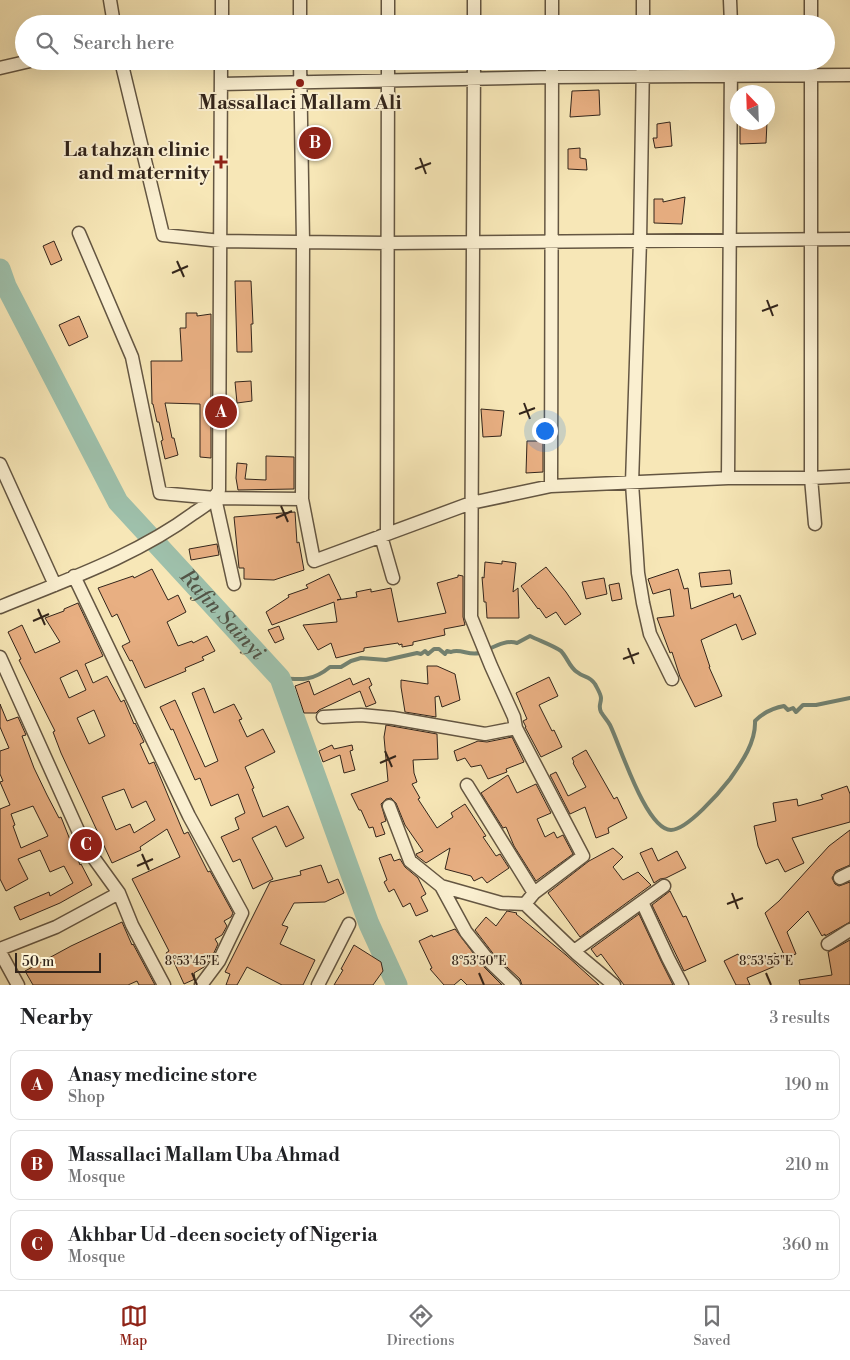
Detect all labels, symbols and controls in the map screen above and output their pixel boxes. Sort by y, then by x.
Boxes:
search box [15,15,835,70]
icon: search [33,29,61,57]
text: Search here [73,31,174,55]
marker: Massallaci Mallam Ali [294,77,306,89]
north arrow [730,85,775,130]
place label: Massallaci Mallam Ali [198,91,402,116]
pin: B [299,124,331,162]
place label: La tahzan clinic and maternity [63,138,211,186]
marker: La tahzan clinic and maternity [214,155,228,169]
pin: A [205,393,237,431]
your location [532,418,558,444]
water label: Rafin Sainyi [173,564,271,666]
pin: C [70,826,102,864]
scale bar [15,950,101,973]
text: 50 m [22,953,54,971]
text: 8°53'45"E [165,954,219,969]
text: 8°53'50"E [451,954,507,969]
text: 8°53'55"E [739,954,793,969]
text: Nearby [20,1005,93,1031]
text: 3 results [769,1008,830,1028]
text: Anasy medicine store [68,1063,257,1087]
text: A [31,1075,43,1095]
text: 190 m [785,1075,829,1095]
text: Shop [68,1087,105,1107]
text: Massallaci Mallam Uba Ahmad [68,1143,340,1167]
text: B [31,1155,43,1175]
text: 210 m [785,1155,829,1175]
text: Mosque [68,1167,125,1187]
text: Akhbar Ud -deen society of Nigeria [68,1223,378,1247]
text: C [31,1235,43,1255]
text: 360 m [783,1235,829,1255]
text: Mosque [68,1247,125,1267]
tab: Map [120,1302,148,1350]
tab: Directions [387,1302,454,1350]
tab: Saved [694,1302,730,1350]

